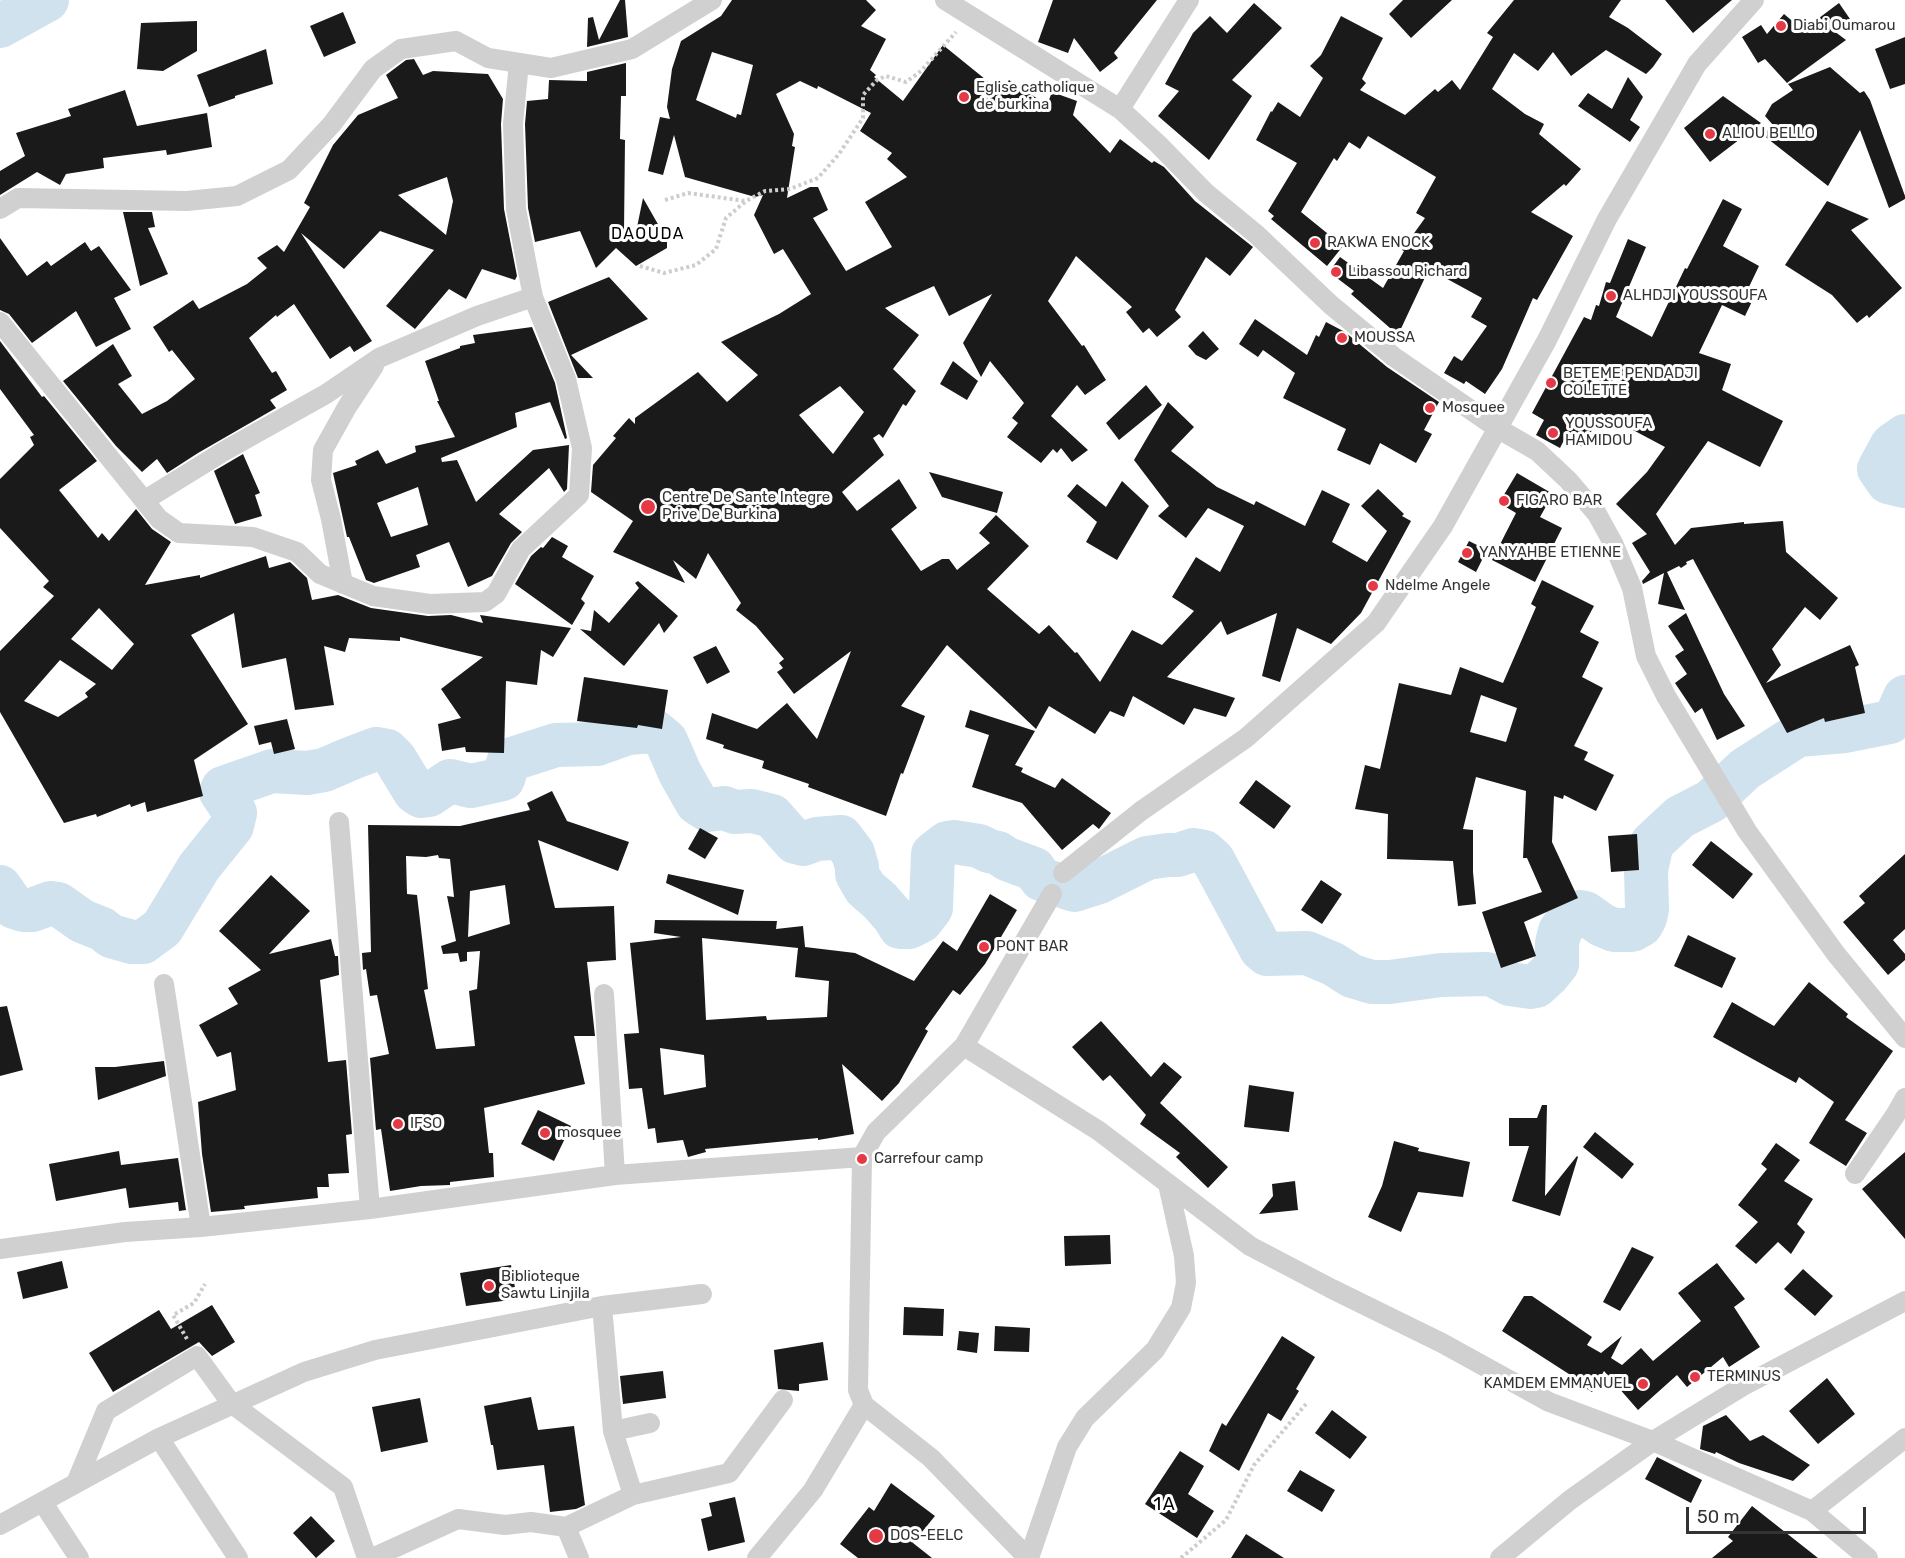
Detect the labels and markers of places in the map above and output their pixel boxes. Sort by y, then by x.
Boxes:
place label: Diabi Oumarou [1793,17,1895,35]
marker: Diabi Oumarou [1774,19,1788,33]
place label: Eglise catholique de burkina [976,79,1095,114]
marker: Eglise catholique de burkina [957,90,971,104]
place label: ALIOU BELLO [1722,125,1815,143]
marker: ALIOU BELLO [1703,127,1717,141]
place label: RAKWA ENOCK [1327,234,1430,252]
marker: RAKWA ENOCK [1308,236,1322,250]
place label: Libassou Richard [1348,263,1468,281]
marker: Libassou Richard [1329,265,1343,279]
place label: ALHDJI YOUSSOUFA [1623,287,1767,305]
marker: ALHDJI YOUSSOUFA [1604,289,1618,303]
place label: MOUSSA [1354,329,1415,347]
marker: MOUSSA [1335,331,1349,345]
place label: BETEME PENDADJI COLETTE [1563,365,1698,400]
marker: BETEME PENDADJI COLETTE [1544,376,1558,390]
place label: Mosquee [1442,399,1505,417]
marker: Mosquee [1423,401,1437,415]
place label: YOUSSOUFA HAMIDOU [1565,415,1652,450]
marker: YOUSSOUFA HAMIDOU [1546,426,1560,440]
place label: Centre De Sante Integre Prive De Burkina [662,489,830,524]
place label: FIGARO BAR [1516,492,1602,510]
marker: FIGARO BAR [1497,494,1511,508]
marker: Centre De Sante Integre Prive De Burkina [639,498,657,516]
place label: YANYAHBE ETIENNE [1479,544,1621,562]
marker: YANYAHBE ETIENNE [1460,546,1474,560]
place label: Ndelme Angele [1385,577,1490,595]
marker: Ndelme Angele [1366,579,1380,593]
place label: PONT BAR [996,938,1068,956]
marker: PONT BAR [977,940,991,954]
place label: IFSO [410,1115,442,1133]
marker: IFSO [391,1117,405,1131]
place label: mosquee [557,1124,621,1142]
marker: mosquee [538,1126,552,1140]
place label: Carrefour camp [874,1150,983,1168]
marker: Carrefour camp [855,1152,869,1166]
place label: Biblioteque Sawtu Linjila [501,1268,590,1303]
marker: Biblioteque Sawtu Linjila [482,1279,496,1293]
place label: TERMINUS [1707,1368,1781,1386]
marker: TERMINUS [1688,1370,1702,1384]
place label: KAMDEM EMMANUEL [1484,1375,1631,1393]
marker: KAMDEM EMMANUEL [1636,1377,1650,1391]
marker: DOS-EELC [867,1527,885,1545]
place label: DOS-EELC [890,1527,963,1545]

